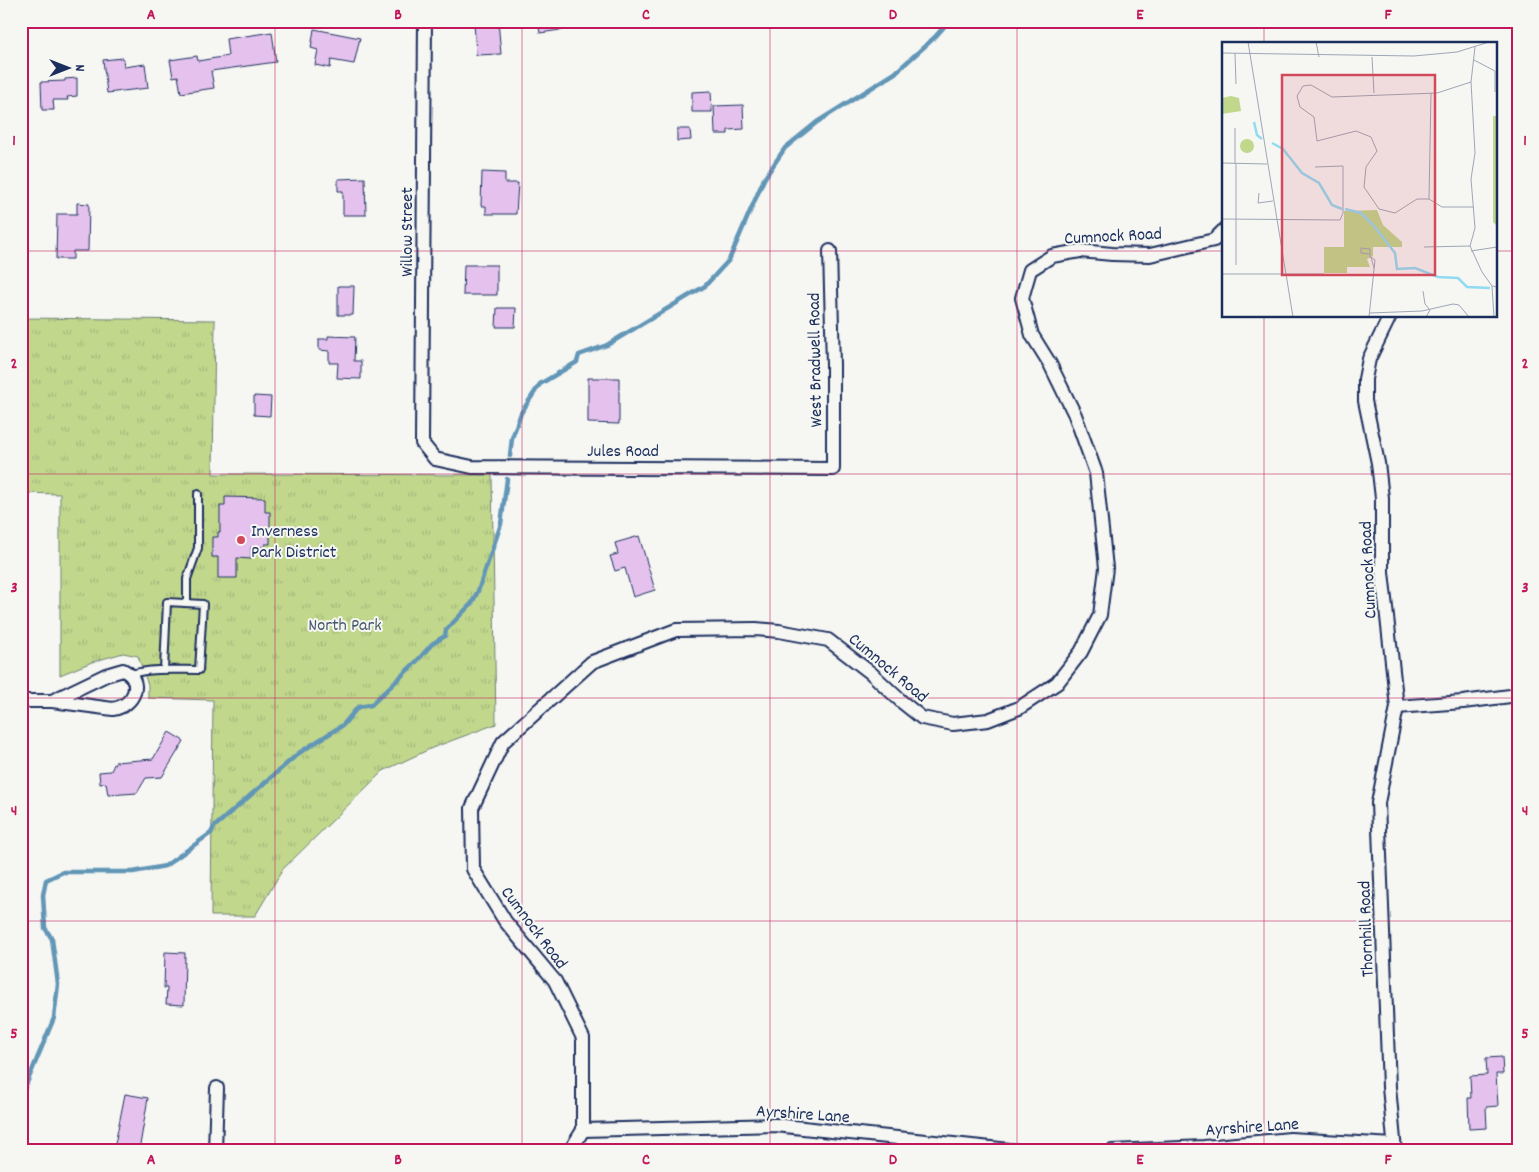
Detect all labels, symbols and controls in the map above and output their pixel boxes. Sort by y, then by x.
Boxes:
text: A [147,4,156,27]
text: B [394,4,402,27]
text: C [642,4,650,27]
text: D [889,4,898,27]
text: E [1136,4,1144,27]
text: F [1384,4,1392,27]
north arrow [42,42,92,92]
inset map [1222,42,1496,318]
text: N [69,65,89,72]
text: 1 [12,130,16,153]
text: 1 [1523,130,1527,153]
street label: Willow Street [396,187,421,277]
street label: Cumnock Road [1064,222,1163,253]
street label: West Bradwell Road [803,292,830,427]
text: 2 [11,353,18,376]
text: 2 [1522,353,1529,376]
street label: Jules Road [587,440,659,465]
place label: Inverness Park District [251,520,337,566]
street label: Cumnock Road [1354,520,1385,619]
marker: Inverness Park District [235,534,247,546]
text: 3 [10,577,18,600]
text: 3 [1521,577,1529,600]
park label: North Park [308,614,382,639]
street label: Cumnock Road [842,628,933,710]
text: 4 [11,800,17,823]
text: 4 [1522,800,1528,823]
street label: Thornhill Road [1353,880,1382,977]
street label: Cumnock Road [494,882,572,975]
text: 5 [10,1023,18,1046]
text: 5 [1521,1023,1529,1046]
street label: Ayrshire Lane [755,1100,850,1131]
street label: Ayrshire Lane [1205,1113,1300,1144]
text: A [147,1149,156,1172]
text: B [394,1149,402,1172]
text: C [642,1149,650,1172]
text: D [889,1149,898,1172]
text: E [1136,1149,1144,1172]
text: F [1384,1149,1392,1172]

